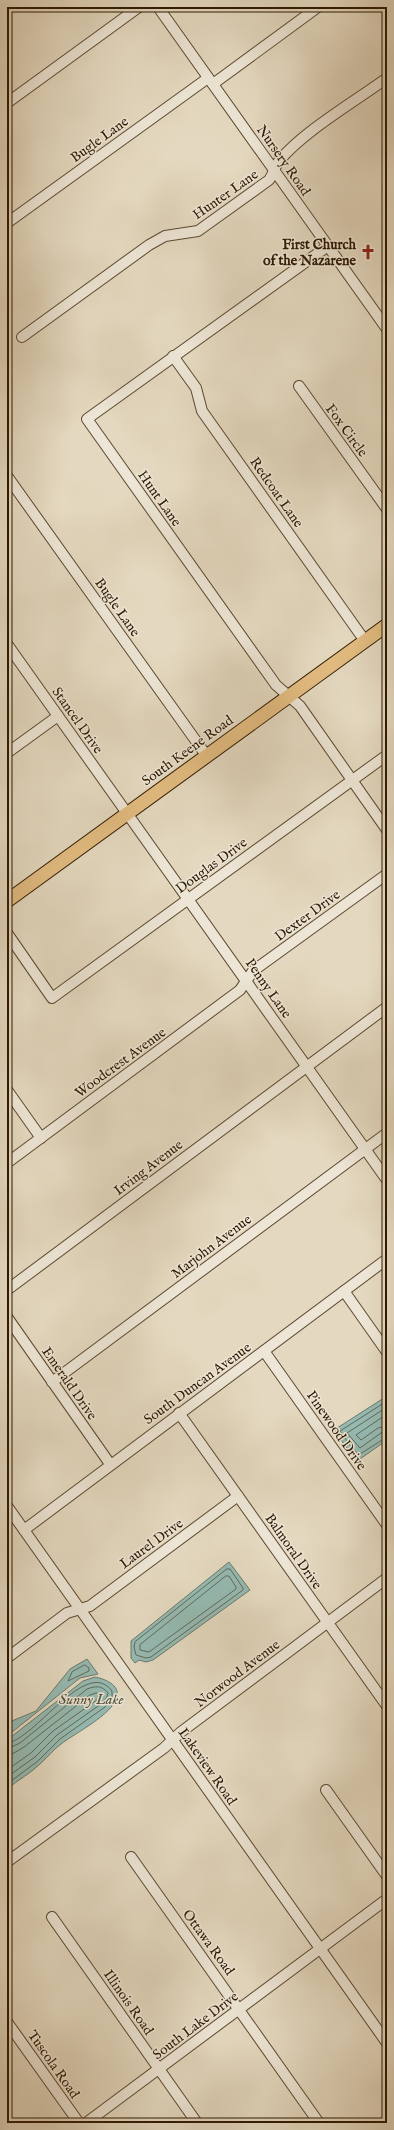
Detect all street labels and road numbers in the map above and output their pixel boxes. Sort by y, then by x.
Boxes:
street label: Bugle Lane [67,112,133,167]
street label: Nursery Road [252,122,314,200]
street label: Hunter Lane [189,165,262,224]
street label: Fox Circle [321,401,372,461]
street label: Redcoat Lane [245,454,307,532]
street label: Hunt Lane [133,467,185,531]
street label: Bugle Lane [91,575,144,641]
street label: Stancel Drive [48,684,107,758]
street label: South Keene Road [138,711,237,790]
street label: Douglas Drive [172,833,251,898]
street label: Dexter Drive [271,886,344,946]
street label: Penny Lane [241,955,296,1022]
street label: Woodcrest Avenue [71,1023,170,1102]
street label: Irving Avenue [110,1136,187,1200]
street label: Marjohn Avenue [168,1210,256,1283]
street label: South Duncan Avenue [140,1338,255,1429]
street label: Emerald Drive [37,1344,101,1424]
street label: Pinewood Drive [302,1387,371,1474]
street label: Balmoral Drive [261,1510,326,1593]
street label: Laurel Drive [116,1514,187,1573]
street label: Norwood Avenue [192,1636,284,1712]
street label: Lakeview Road [174,1725,241,1809]
street label: Ottawa Road [178,1906,238,1979]
street label: Illinois Road [99,1966,158,2039]
street label: South Lake Drive [149,1987,242,2064]
street label: Tuscola Road [23,2027,84,2103]

